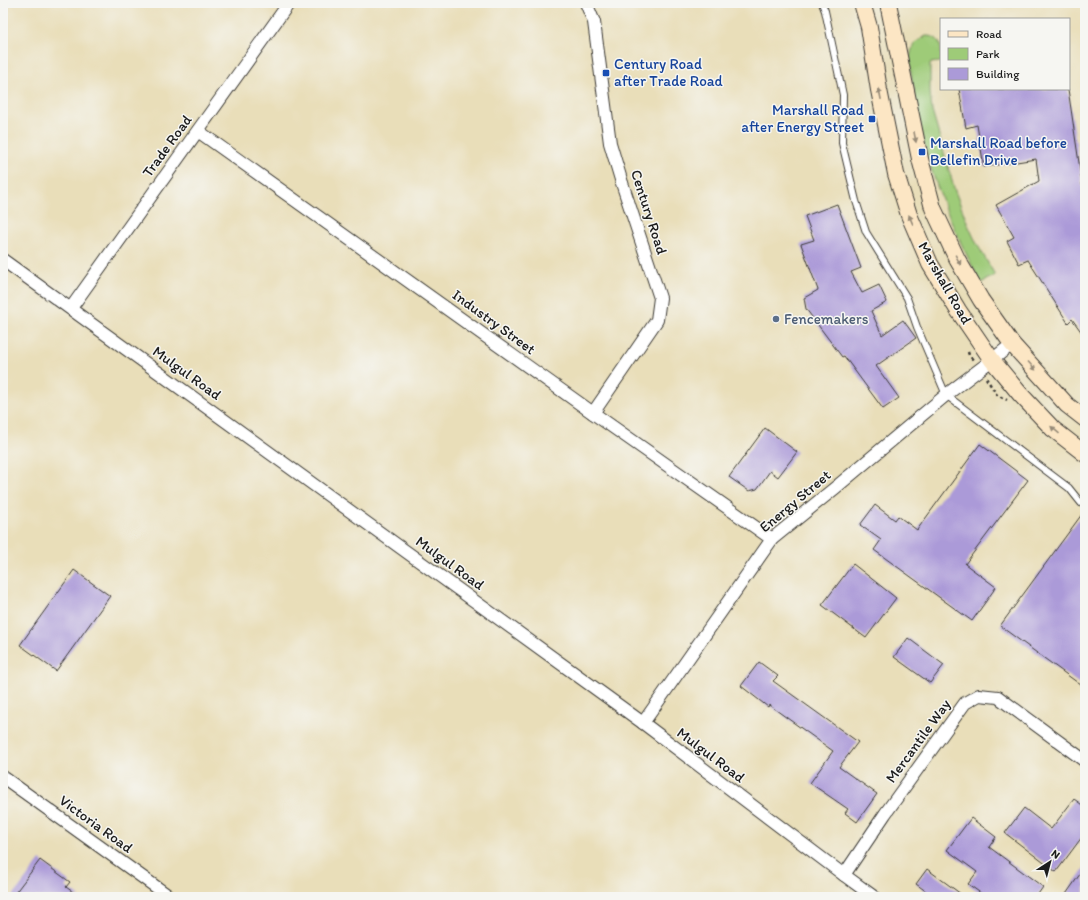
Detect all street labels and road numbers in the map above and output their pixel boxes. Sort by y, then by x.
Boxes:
street label: Trade Road [138,111,196,181]
street label: Century Road [627,167,671,257]
street label: Marshall Road [914,239,976,327]
street label: Industry Street [449,286,539,358]
street label: Mulgul Road [149,342,225,404]
street label: Energy Street [756,466,835,536]
street label: Mulgul Road [412,532,488,594]
street label: Mercantile Way [882,696,954,786]
street label: Mulgul Road [673,724,749,787]
street label: Victoria Road [56,791,137,857]

